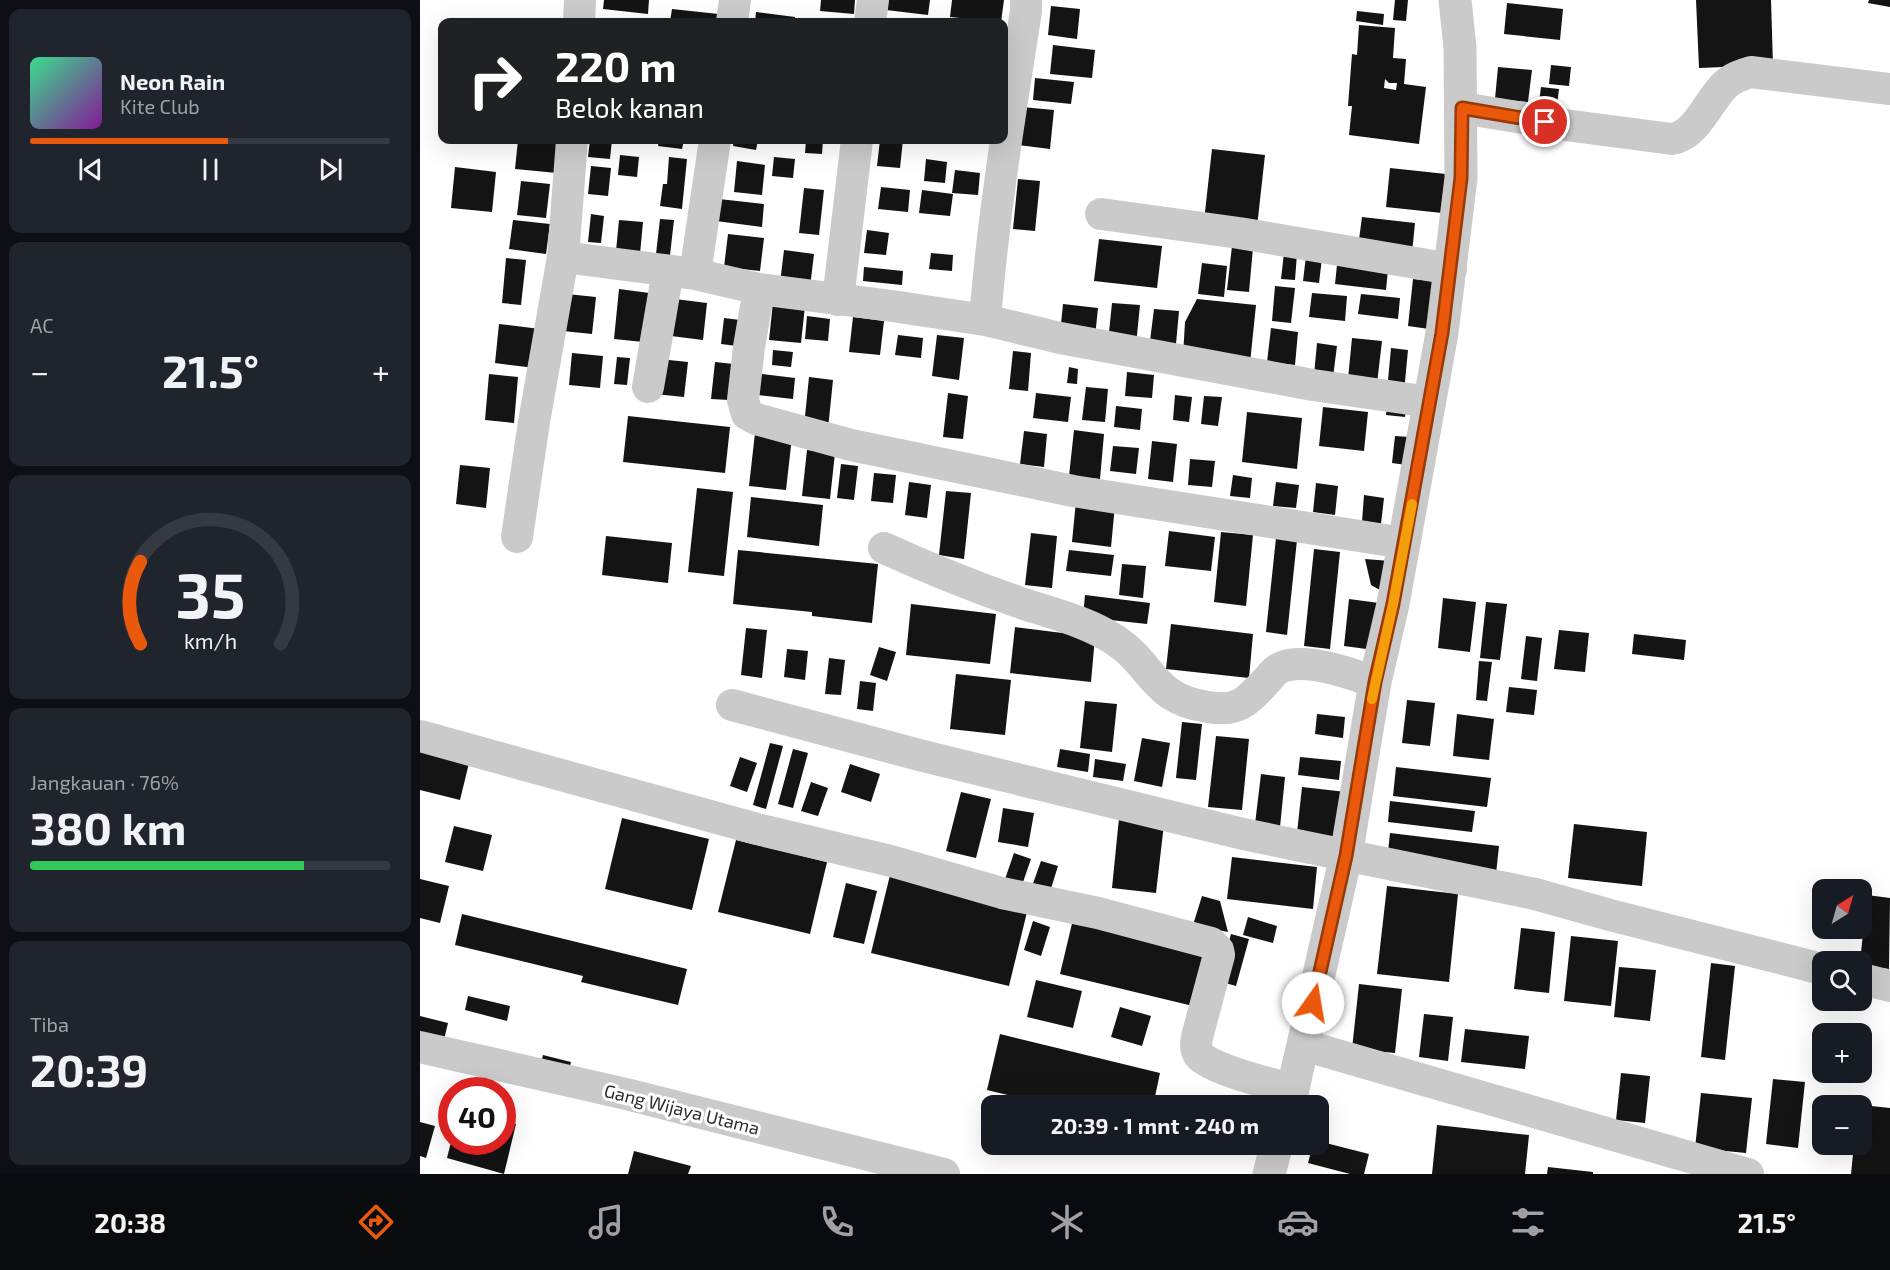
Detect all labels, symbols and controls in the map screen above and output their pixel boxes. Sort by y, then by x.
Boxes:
text: 220 m [555,40,676,90]
icon: right [456,42,534,120]
text: Neon Rain [120,68,225,94]
text: Belok kanan [555,91,704,123]
text: Kite Club [120,94,200,118]
pin [1519,96,1570,147]
icon: arrive [1528,105,1561,138]
icon: previous [74,153,107,186]
icon: pause [194,153,227,186]
icon: next [314,153,347,186]
text: AC [30,313,54,337]
text: 21.5° [162,343,259,397]
text: − [30,351,49,391]
text: + [372,351,390,391]
text: 35 [175,556,245,631]
text: km/h [183,628,237,653]
text: Jangkauan · 76% [30,770,179,794]
text: 380 km [30,800,186,854]
north arrow [1812,879,1872,939]
map controls [1812,879,1872,1155]
button: search [1812,951,1872,1011]
position arrow [1281,971,1345,1035]
text: Tiba [30,1012,69,1036]
button: + [1812,1023,1872,1083]
text: 20:39 [30,1042,148,1096]
speed limit sign: 40 [438,1077,516,1155]
street label: Gang Wijaya Utama [602,1079,762,1139]
button: − [1812,1095,1872,1155]
text: 20:39 · 1 mnt · 240 m [1051,1112,1259,1138]
icon: directions [355,1201,397,1243]
icon: music [585,1201,627,1243]
icon: phone [816,1201,858,1243]
icon: climate [1046,1201,1088,1243]
icon: car [1277,1201,1319,1243]
icon: filters [1507,1201,1549,1243]
text: 20:38 [94,1206,166,1238]
text: 21.5° [1738,1206,1796,1238]

